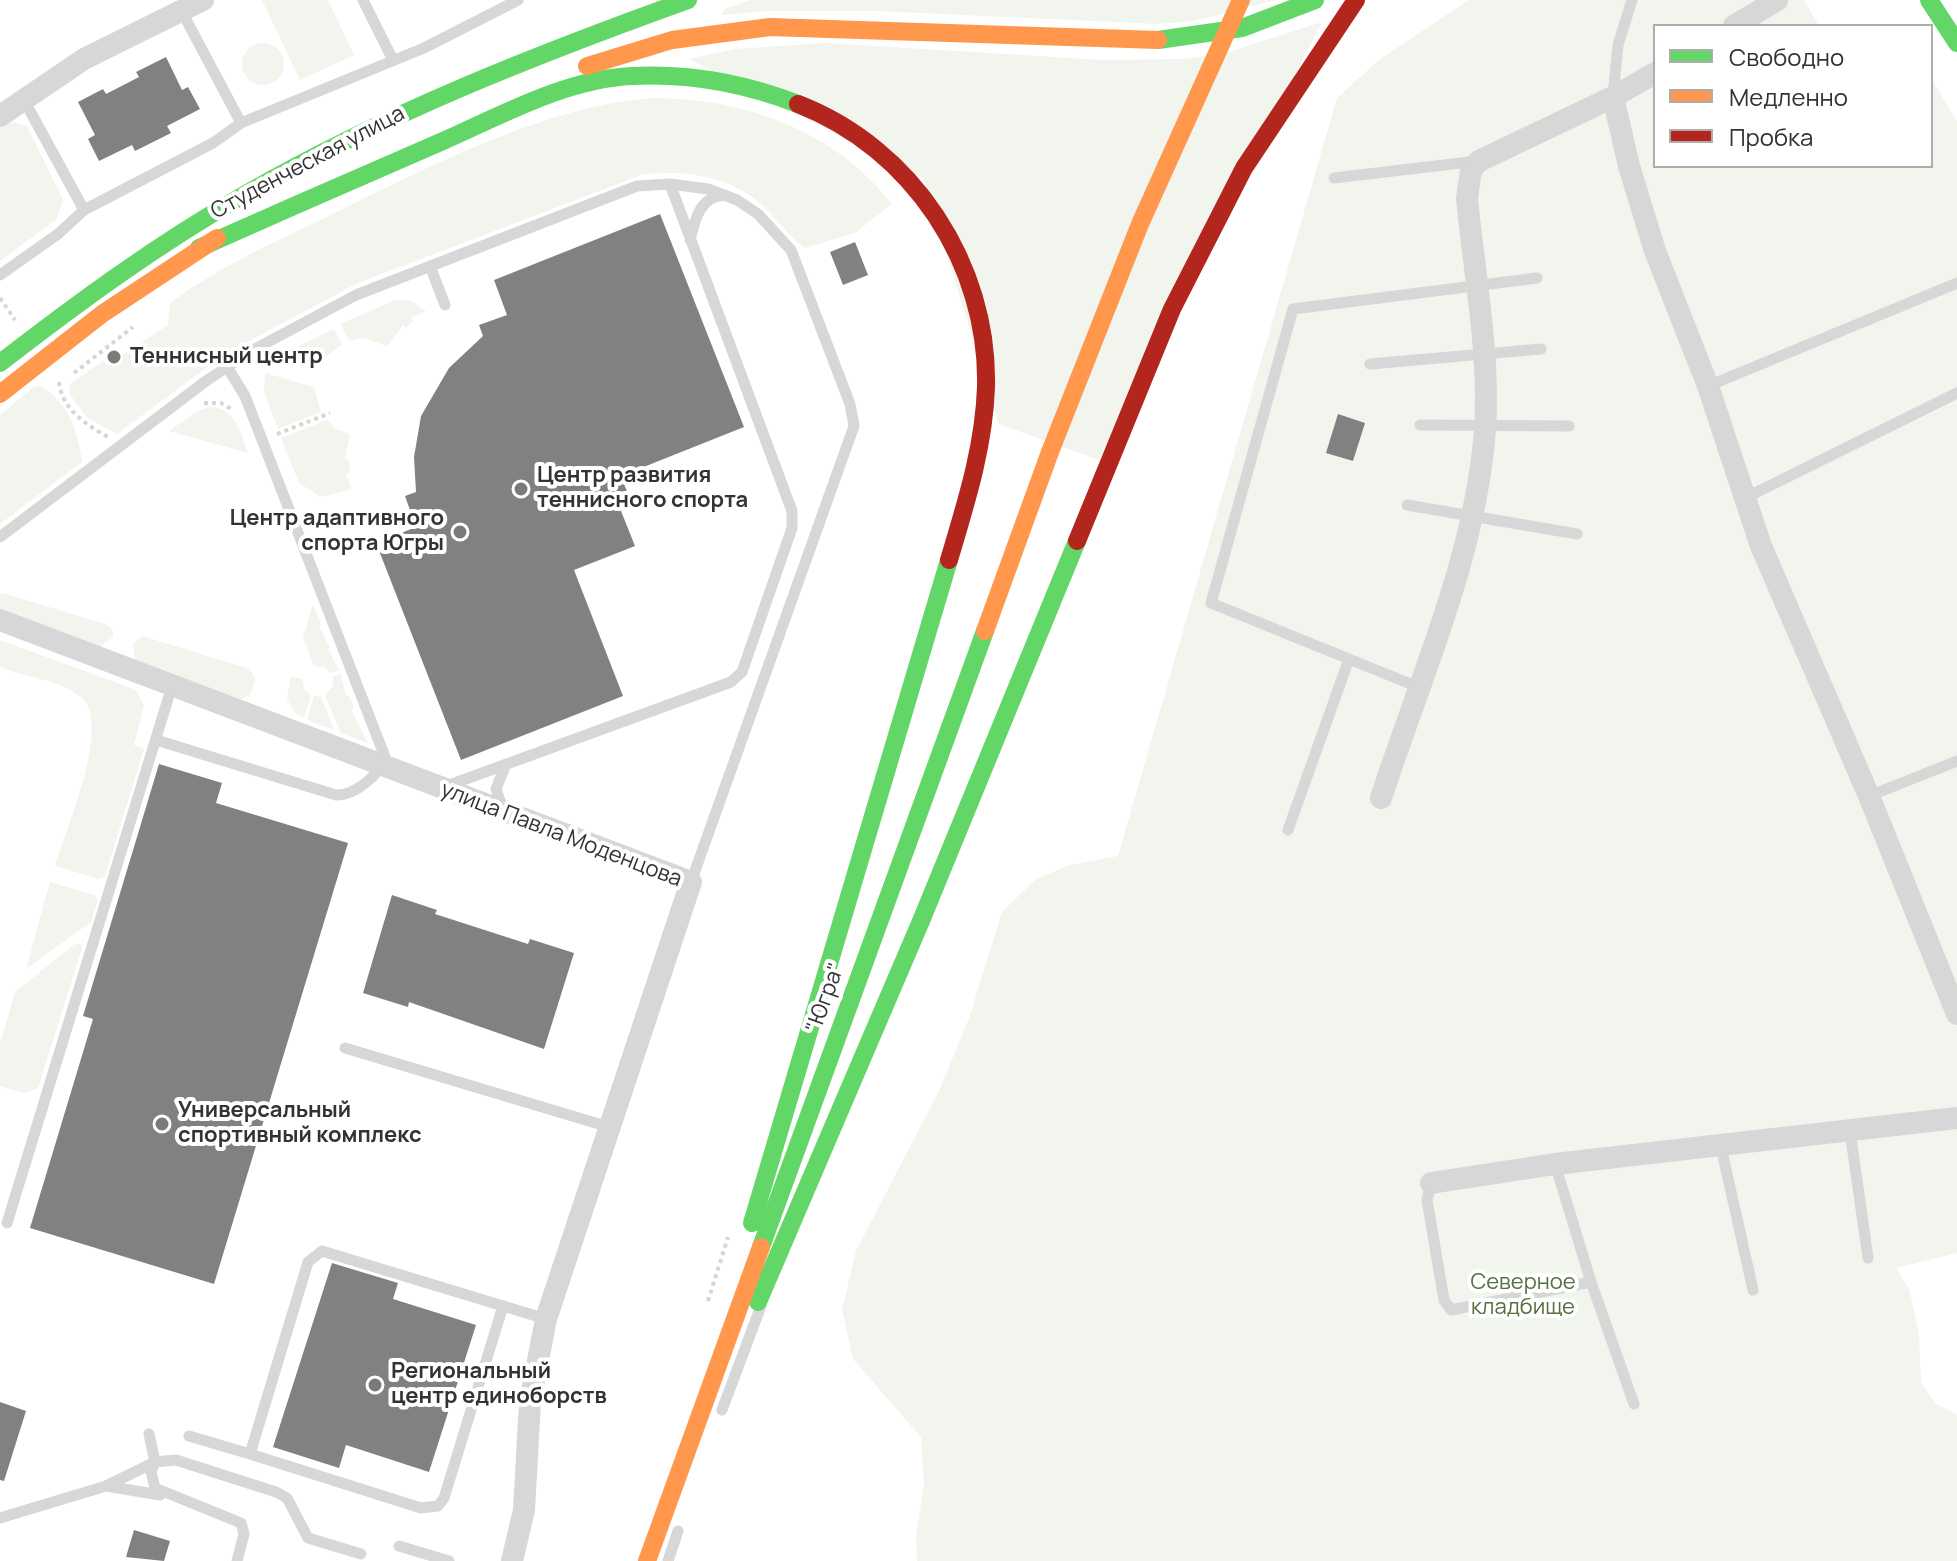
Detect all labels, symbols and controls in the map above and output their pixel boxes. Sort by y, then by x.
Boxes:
legend [1653,24,1933,168]
text: Свободно [1729,40,1844,73]
text: Медленно [1729,80,1848,113]
street label: Студенческая улица [207,101,409,225]
text: Пробка [1729,120,1813,153]
place label: Теннисный центр [130,344,323,370]
marker: Теннисный центр [105,348,123,366]
place label: Центр развития теннисного спорта [537,463,748,514]
marker: Центр развития теннисного спорта [512,480,530,498]
place label: Центр адаптивного спорта Югры [230,506,444,558]
marker: Центр адаптивного спорта Югры [451,523,469,541]
street label: улица Павла Моденцова [437,777,685,893]
street label: "Югра" [801,959,851,1037]
place label: Универсальный спортивный комплекс [178,1098,422,1150]
marker: Универсальный спортивный комплекс [153,1115,171,1133]
park label: Северное кладбище [1470,1270,1576,1322]
place label: Региональный центр единоборств [391,1359,607,1410]
marker: Региональный центр единоборств [366,1376,384,1394]

